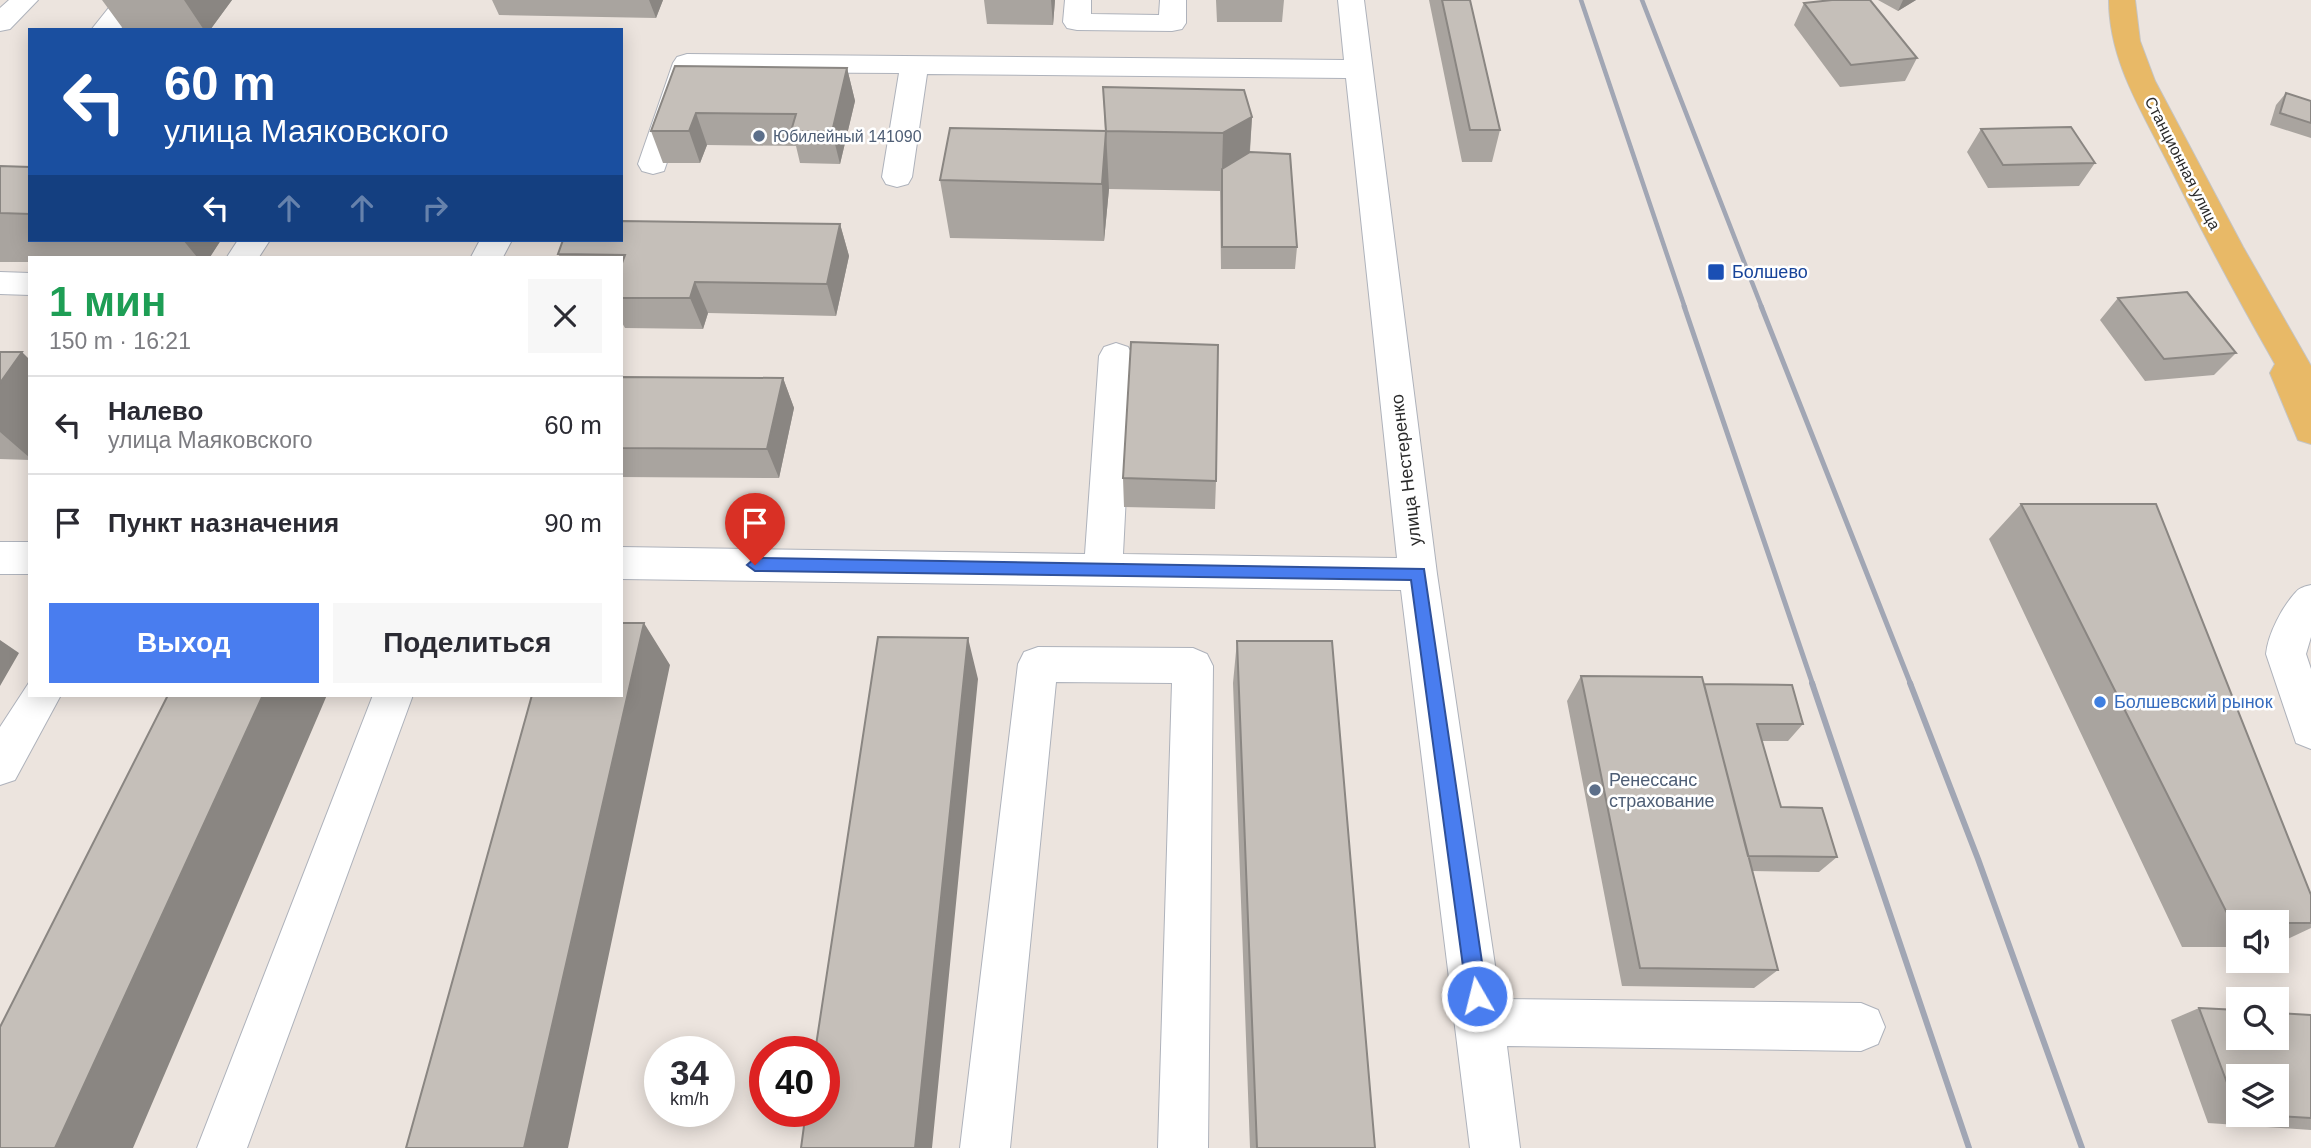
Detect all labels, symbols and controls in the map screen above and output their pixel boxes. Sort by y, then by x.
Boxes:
icon: left [49,56,140,147]
text: 60 m [164,56,276,110]
street label: Станционная улица [2142,94,2224,233]
text: улица Маяковского [164,113,449,149]
marker: Юбилейный 141090 [751,128,767,144]
place label: Юбилейный 141090 [773,128,922,145]
icon: left [197,189,235,227]
icon: ahead [270,189,308,227]
icon: ahead [343,189,381,227]
icon: right [416,189,454,227]
marker: Болшево [1706,262,1726,282]
place label: Болшево [1732,262,1808,282]
text: 1 мин [49,278,166,325]
button: close [528,279,602,353]
text: 150 m · 16:21 [49,328,191,354]
street label: улица Нестеренко [1387,393,1425,547]
text: Налево [108,396,203,426]
icon: left [49,406,87,444]
text: 60 m [544,410,602,440]
text: улица Маяковского [108,427,313,453]
pin [725,493,785,565]
icon: arrive [49,504,87,542]
icon: arrive [736,504,774,542]
text: Пункт назначения [108,508,339,538]
text: 90 m [544,508,602,538]
button: Выход [49,603,319,683]
button: Поделиться [333,603,602,683]
place label: Болшевский рынок [2114,692,2273,712]
marker: Болшевский рынок [2092,694,2108,710]
place label: Ренессанс страхование [1609,770,1714,811]
marker: Ренессанс страхование [1587,782,1603,798]
map controls [2226,910,2289,1127]
button: sound [2226,910,2289,973]
position arrow [1440,959,1514,1033]
button: search [2226,987,2289,1050]
speed limit sign: 40 [749,1036,840,1127]
text: 34 [670,1053,709,1092]
button: layers [2226,1064,2289,1127]
text: km/h [670,1089,709,1109]

